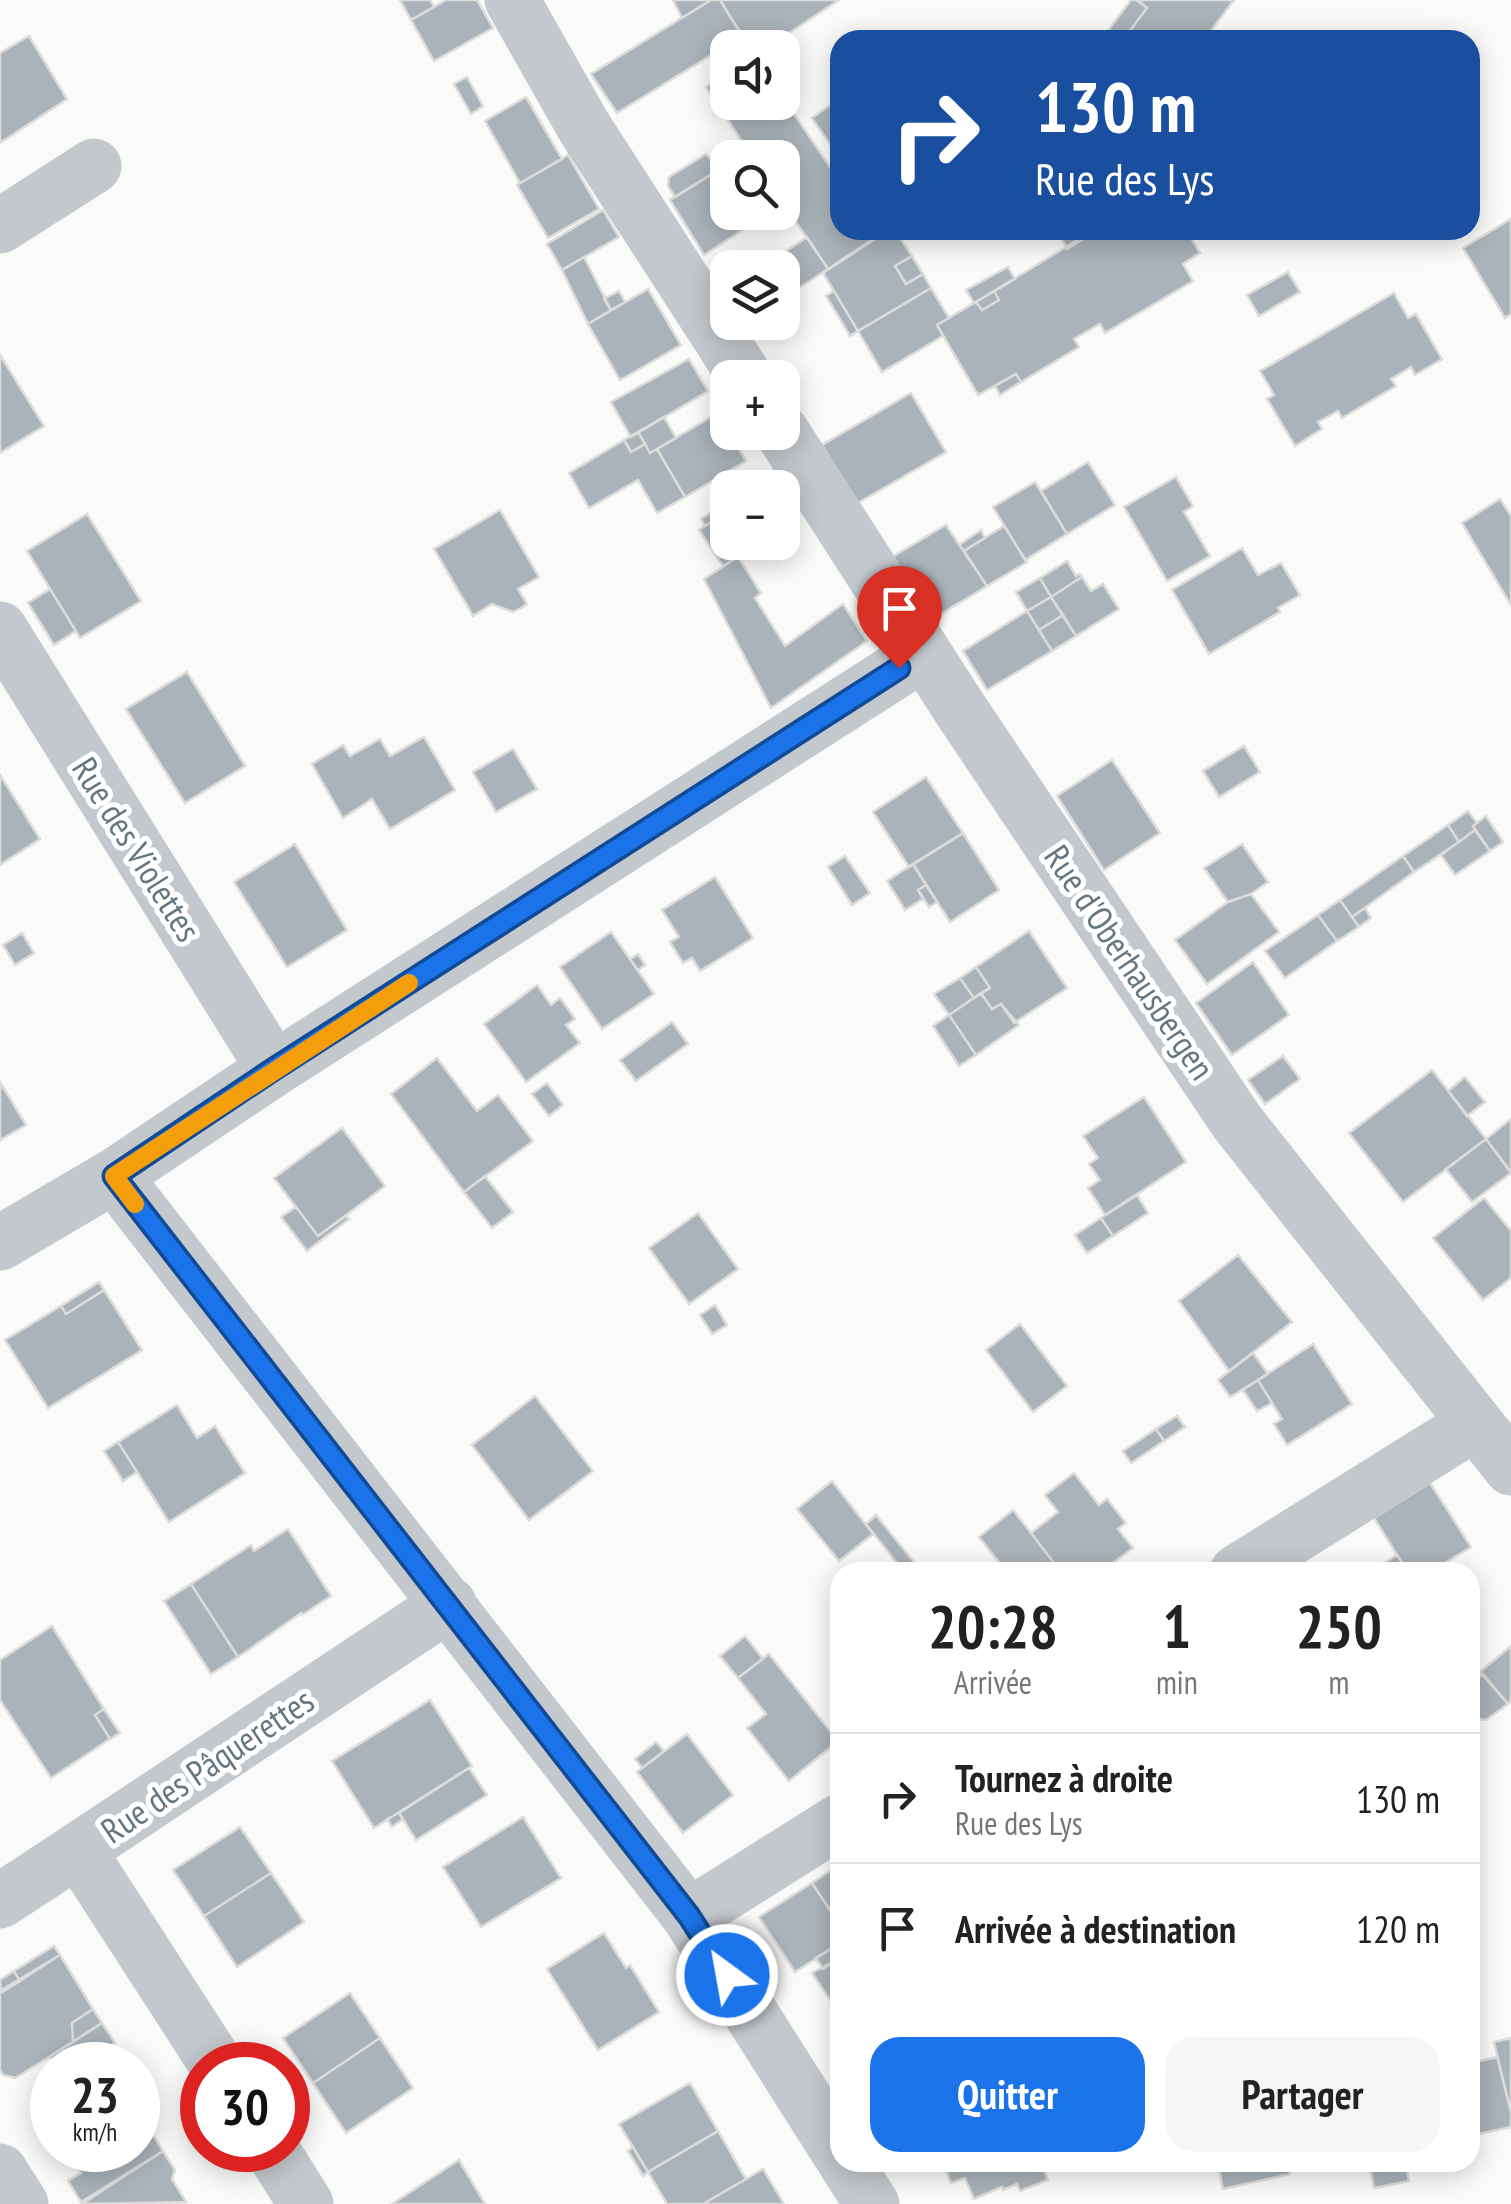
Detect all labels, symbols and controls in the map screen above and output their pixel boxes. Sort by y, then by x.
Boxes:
map controls [710,30,800,560]
button: sound [710,30,800,120]
text: 130 m [1035,61,1196,151]
icon: right [870,70,1000,200]
button: search [710,140,800,230]
text: Rue des Lys [1035,149,1214,207]
button: layers [710,250,800,340]
button: + [710,360,800,450]
button: − [710,470,800,560]
pin [857,566,942,669]
icon: arrive [872,581,927,636]
street label: Rue des Violettes [62,748,212,950]
street label: Rue d'Oberhausbergen [1035,836,1225,1088]
text: 20:28 [928,1587,1058,1665]
text: 1 [1163,1587,1191,1665]
text: 250 [1296,1587,1382,1665]
text: Arrivée [954,1661,1032,1703]
text: min [1156,1661,1198,1703]
text: m [1328,1661,1349,1703]
street label: Rue des Pâquerettes [92,1677,322,1853]
text: Tournez à droite [955,1753,1173,1802]
icon: right [870,1771,925,1826]
text: 130 m [1356,1774,1440,1823]
text: Rue des Lys [955,1802,1083,1844]
icon: arrive [870,1901,925,1956]
text: Arrivée à destination [955,1904,1236,1953]
text: 120 m [1356,1904,1440,1953]
position arrow [675,1923,779,2027]
button: Quitter [870,2037,1145,2152]
button: Partager [1165,2037,1440,2152]
speed limit sign: 30 [180,2042,310,2172]
text: 23 [71,2062,119,2127]
text: km/h [73,2116,117,2148]

